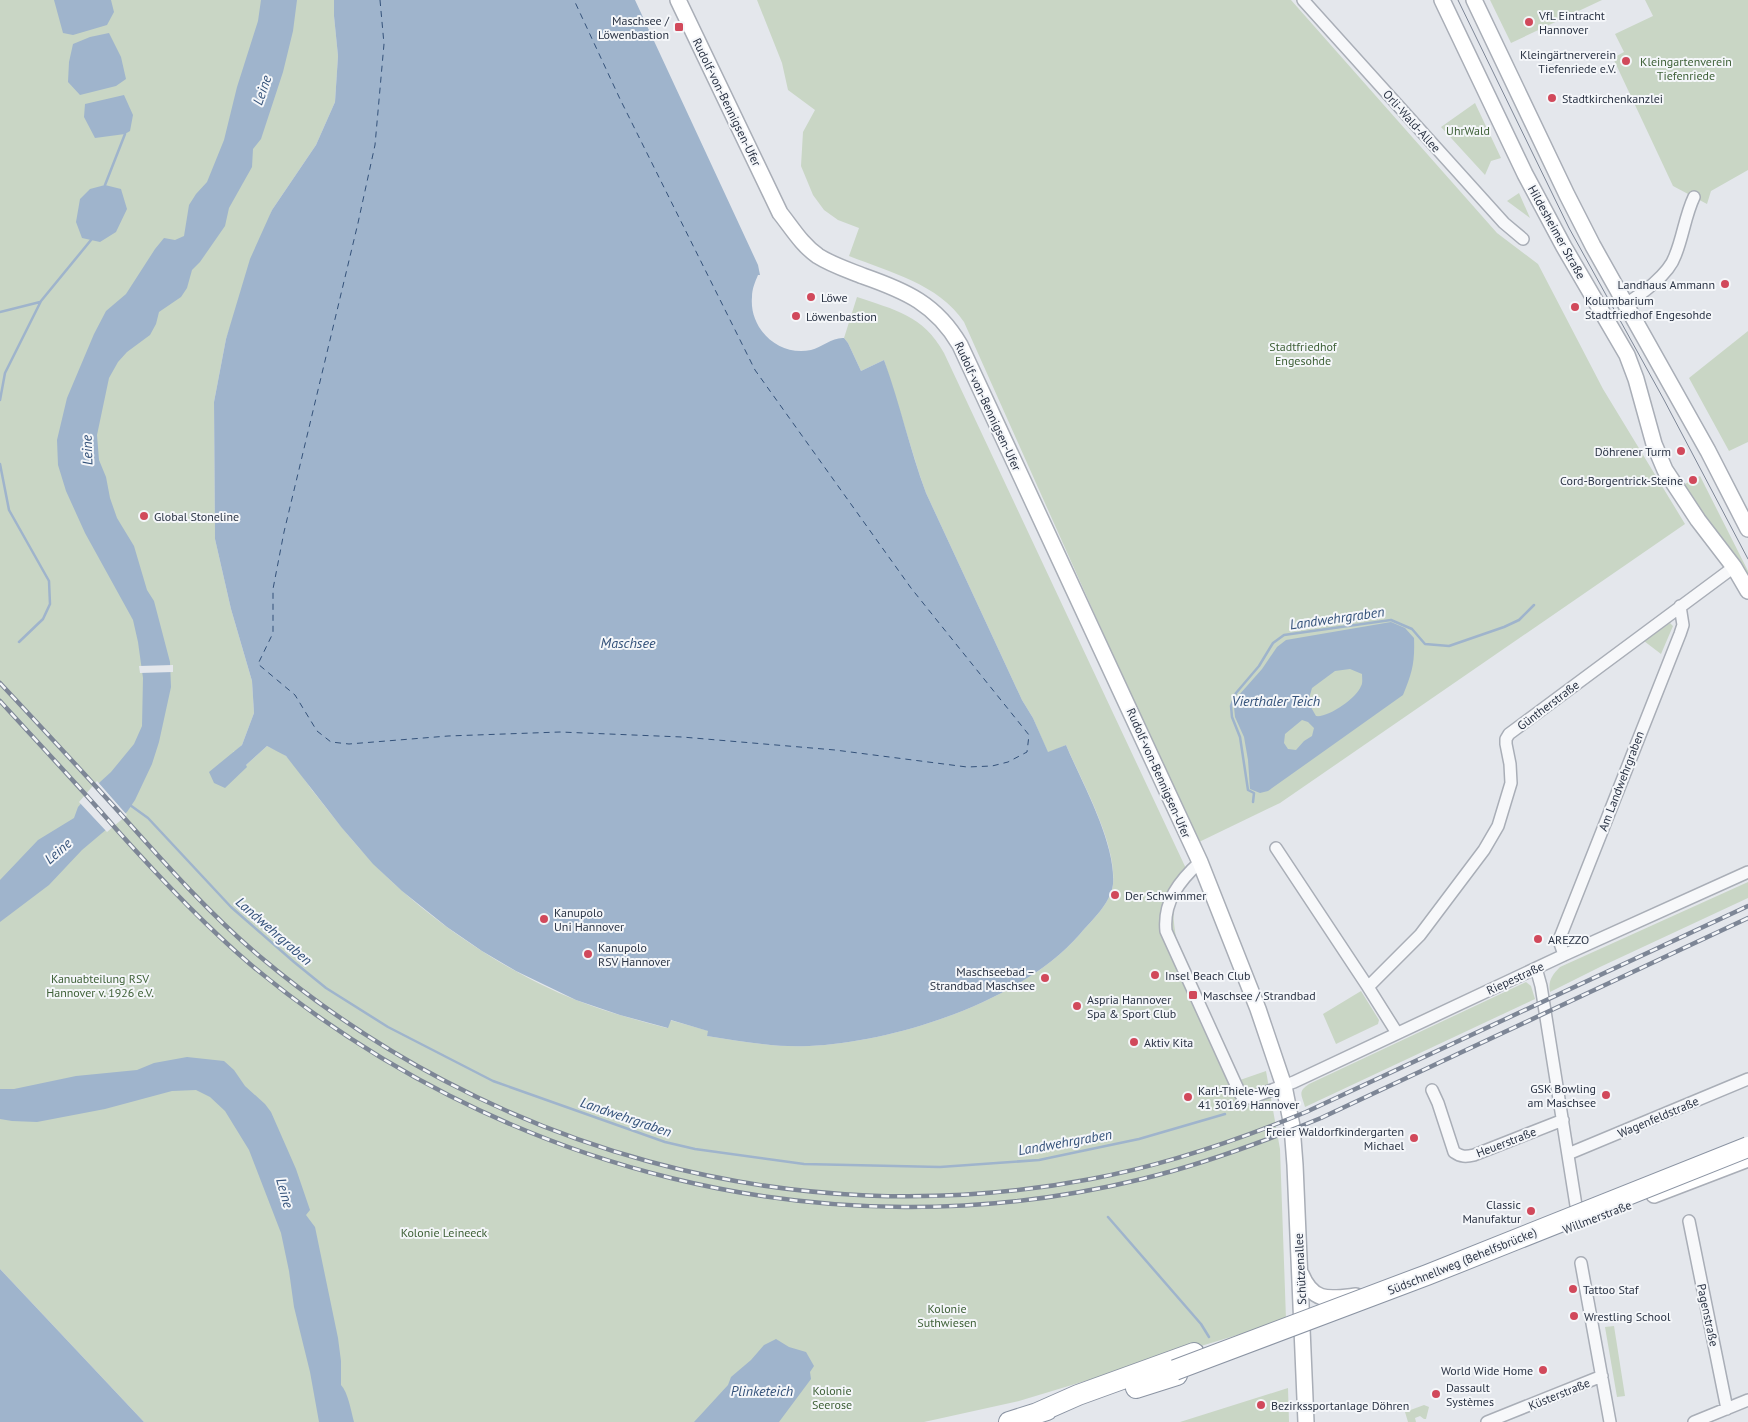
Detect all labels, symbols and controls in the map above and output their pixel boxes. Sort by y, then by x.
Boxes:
place label: VfL Eintracht Hannover [1538,8,1605,37]
place label: Maschsee / Löwenbastion [598,13,670,42]
marker: VfL Eintracht Hannover [1523,16,1535,28]
marker: Maschsee / Löwenbastion [673,21,685,33]
street label: Rudolf-von-Bennigsen-Ufer [689,36,765,168]
place label: Kleingärtnerverein Tiefenriede e.V. [1520,47,1616,76]
park label: Kleingartenverein Tiefenriede [1640,54,1732,83]
marker: Kleingärtnerverein Tiefenriede e.V. [1620,55,1632,67]
water label: Leine [249,72,276,107]
street label: Orli-Wald-Allee [1380,87,1444,155]
place label: Stadtkirchenkanzlei [1562,91,1663,106]
marker: Stadtkirchenkanzlei [1546,92,1558,104]
park label: UhrWald [1446,123,1490,138]
street label: Hildesheimer Straße [1525,182,1589,282]
place label: Landhaus Ammann [1618,277,1715,292]
marker: Landhaus Ammann [1719,278,1731,290]
place label: Löwe [821,290,848,305]
marker: Löwe [805,291,817,303]
place label: Kolumbarium Stadtfriedhof Engesohde [1585,293,1712,322]
marker: Kolumbarium Stadtfriedhof Engesohde [1569,301,1581,313]
place label: Löwenbastion [806,309,877,324]
marker: Löwenbastion [790,310,802,322]
street label: Rudolf-von-Bennigsen-Ufer [951,339,1025,473]
park label: Stadtfriedhof Engesohde [1269,339,1338,368]
water label: Leine [77,434,97,465]
place label: Döhrener Turm [1595,444,1671,459]
marker: Döhrener Turm [1675,445,1687,457]
place label: Cord-Borgentrick-Steine [1560,473,1683,488]
marker: Cord-Borgentrick-Steine [1687,474,1699,486]
place label: Global Stoneline [154,509,239,524]
marker: Global Stoneline [138,510,150,522]
water label: Landwehrgraben [1289,602,1385,634]
water label: Maschsee [601,634,656,652]
street label: Güntherstraße [1514,677,1582,733]
water label: Vierthaler Teich [1232,692,1320,710]
street label: Rudolf-von-Bennigsen-Ufer [1124,706,1194,840]
street label: Am Landwehrgraben [1595,729,1647,833]
water label: Leine [41,834,76,868]
place label: Der Schwimmer [1125,888,1206,903]
marker: Der Schwimmer [1109,889,1121,901]
water label: Landwehrgraben [232,893,316,969]
place label: Kanupolo Uni Hannover [554,905,624,934]
marker: Kanupolo Uni Hannover [538,913,550,925]
place label: AREZZO [1548,932,1589,947]
marker: AREZZO [1532,933,1544,945]
place label: Kanupolo RSV Hannover [598,940,670,969]
marker: Kanupolo RSV Hannover [582,948,594,960]
street label: Riepestraße [1484,958,1546,998]
place label: Maschseebad – Strandbad Maschsee [930,964,1035,993]
place label: Insel Beach Club [1165,968,1250,983]
marker: Insel Beach Club [1149,969,1161,981]
park label: Kanuabteilung RSV Hannover v. 1926 e.V. [46,971,154,1000]
marker: Maschseebad – Strandbad Maschsee [1039,972,1051,984]
place label: Maschsee / Strandbad [1203,988,1316,1003]
marker: Maschsee / Strandbad [1187,989,1199,1001]
place label: Aspria Hannover Spa & Sport Club [1087,992,1176,1021]
marker: Aspria Hannover Spa & Sport Club [1071,1000,1083,1012]
place label: Aktiv Kita [1144,1035,1193,1050]
marker: Aktiv Kita [1128,1036,1140,1048]
place label: GSK Bowling am Maschsee [1528,1081,1596,1110]
place label: Karl-Thiele-Weg 41 30169 Hannover [1198,1083,1299,1112]
marker: GSK Bowling am Maschsee [1600,1089,1612,1101]
marker: Karl-Thiele-Weg 41 30169 Hannover [1182,1091,1194,1103]
water label: Landwehrgraben [578,1093,674,1141]
street label: Wagenfeldstraße [1615,1093,1701,1141]
place label: Freier Waldorfkindergarten Michael [1266,1124,1404,1153]
street label: Heuerstraße [1474,1124,1538,1160]
water label: Landwehrgraben [1017,1125,1113,1159]
marker: Freier Waldorfkindergarten Michael [1408,1132,1420,1144]
water label: Leine [272,1176,298,1211]
place label: Classic Manufaktur [1462,1197,1522,1226]
street label: Willmerstraße [1560,1197,1634,1237]
marker: Classic Manufaktur [1525,1205,1537,1217]
street label: Südschnellweg (Behelfsbrücke) [1385,1224,1539,1298]
park label: Kolonie Leineeck [401,1225,488,1240]
street label: Schützenallee [1291,1233,1309,1305]
place label: Tattoo Staf [1583,1282,1640,1297]
street label: Pagenstraße [1694,1282,1722,1348]
marker: Tattoo Staf [1567,1283,1579,1295]
park label: Kolonie Suthwiesen [917,1301,977,1330]
place label: Wrestling School [1584,1309,1671,1324]
marker: Wrestling School [1568,1310,1580,1322]
place label: World Wide Home [1441,1363,1533,1378]
marker: World Wide Home [1537,1364,1549,1376]
street label: Küsterstraße [1526,1375,1592,1413]
place label: Dassault Systèmes [1446,1380,1494,1409]
water label: Plinketeich [731,1382,793,1400]
park label: Kolonie Seerose [812,1383,852,1412]
marker: Dassault Systèmes [1430,1388,1442,1400]
place label: Bezirkssportanlage Döhren [1271,1398,1409,1413]
marker: Bezirkssportanlage Döhren [1255,1399,1267,1411]

